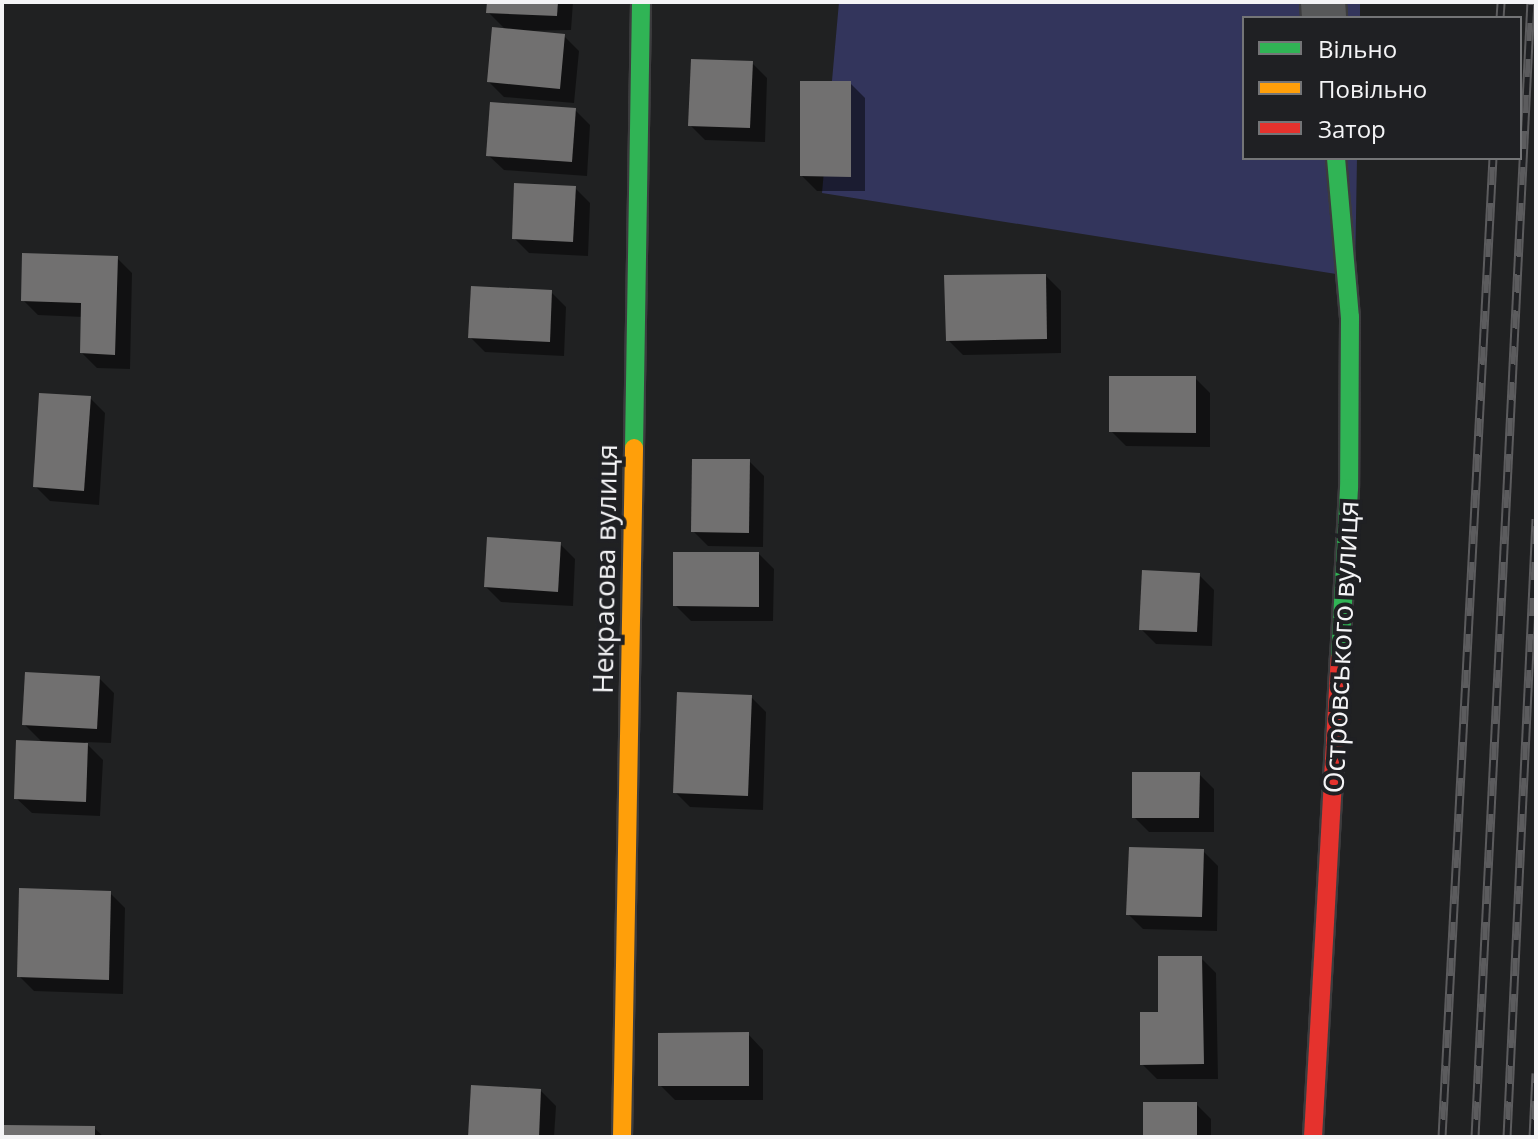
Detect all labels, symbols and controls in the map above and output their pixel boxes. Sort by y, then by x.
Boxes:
legend [1242,16,1522,160]
text: Вільно [1318,32,1397,65]
text: Повільно [1318,72,1427,105]
text: Затор [1318,112,1386,145]
street label: Некрасова вулиця [585,444,623,694]
street label: Островського вулиця [1316,500,1364,794]

